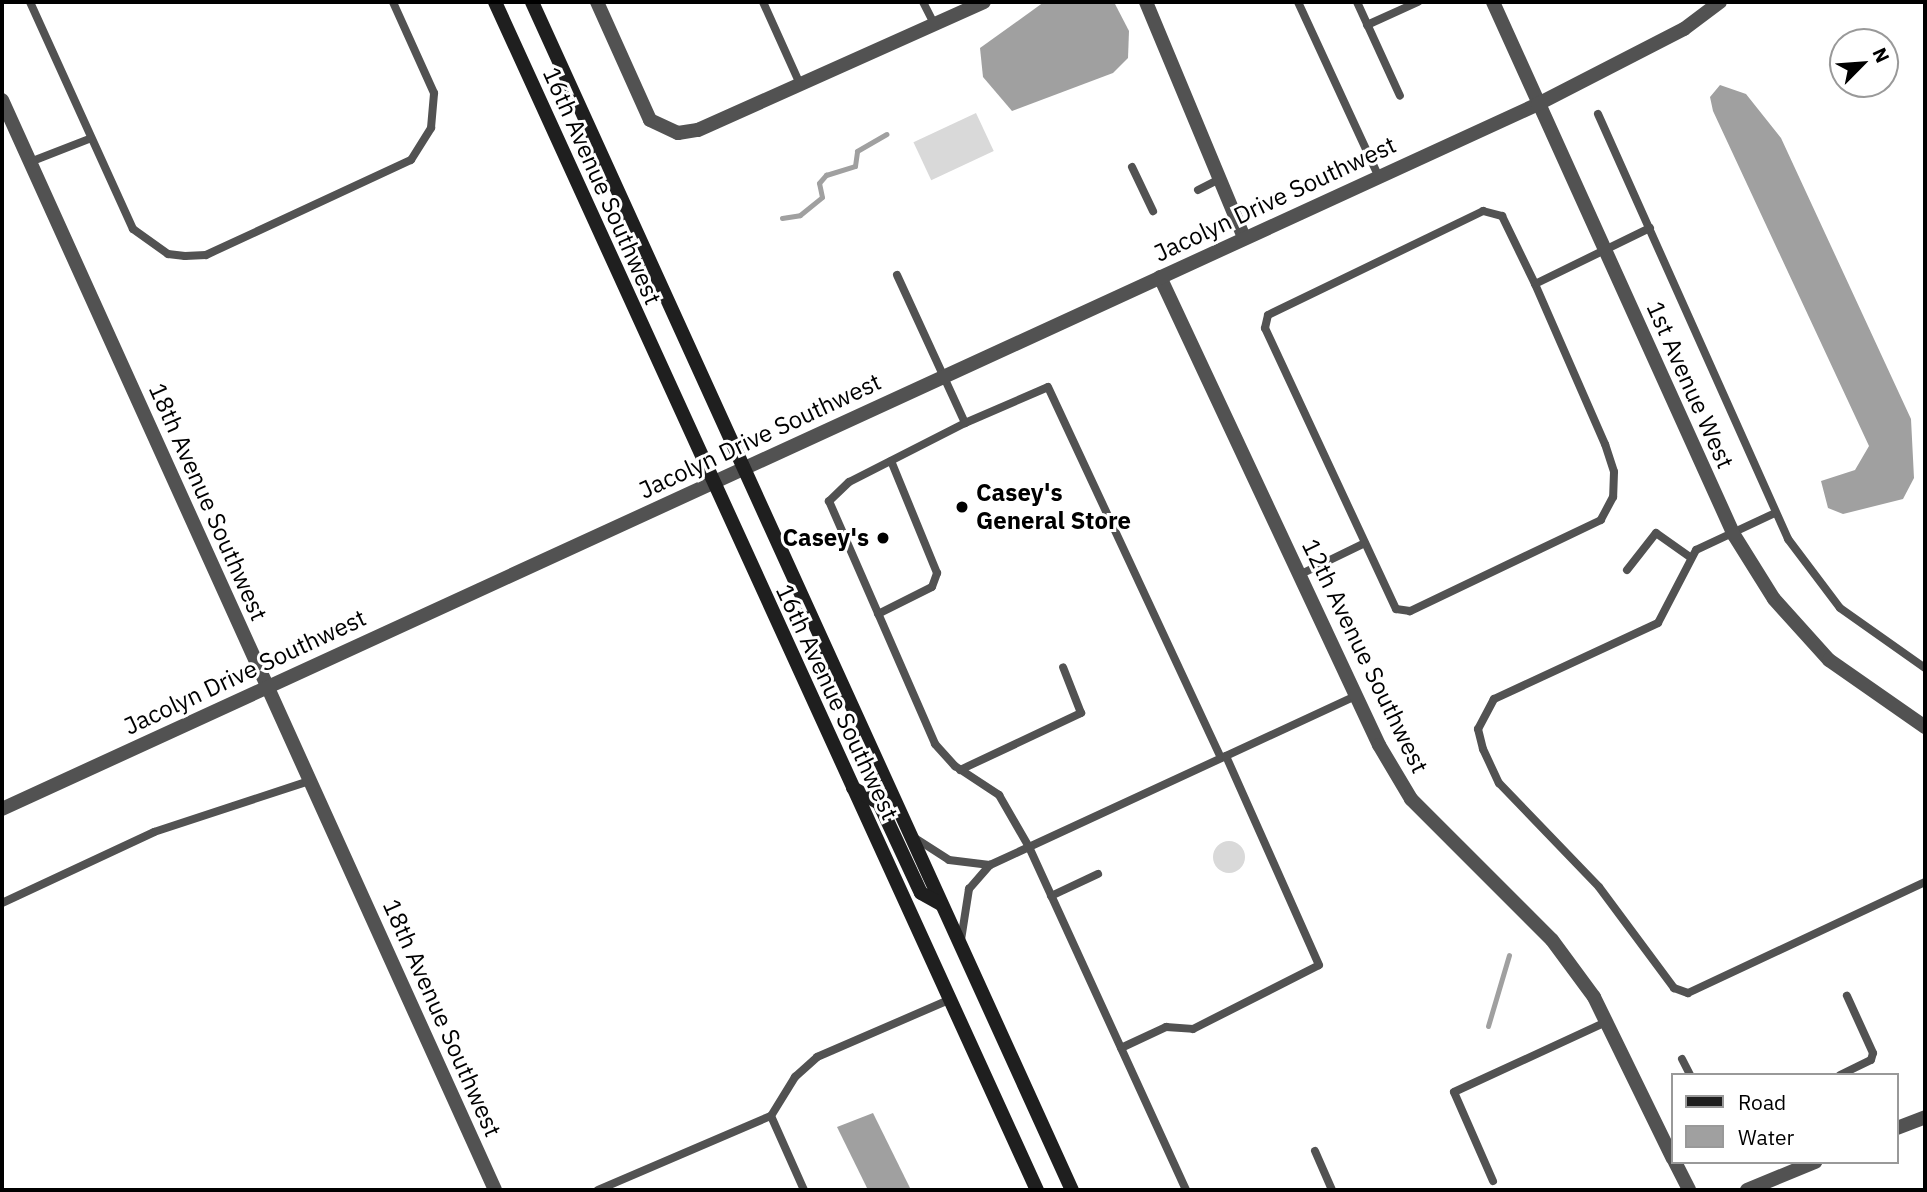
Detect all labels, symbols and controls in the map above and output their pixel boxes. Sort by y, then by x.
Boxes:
north arrow [1829,28,1899,98]
text: N [1867,44,1895,66]
street label: 16th Avenue Southwest [537,63,667,309]
street label: Jacolyn Drive Southwest [1149,130,1401,268]
street label: 1st Avenue West [1640,297,1740,473]
street label: Jacolyn Drive Southwest [634,367,886,505]
street label: 18th Avenue Southwest [143,379,273,625]
place label: Casey's General Store [976,479,1131,535]
marker: Casey's General Store [954,499,970,515]
place label: Casey's [782,524,869,552]
marker: Casey's [875,530,891,546]
street label: 12th Avenue Southwest [1296,534,1434,778]
street label: 16th Avenue Southwest [770,580,904,824]
street label: Jacolyn Drive Southwest [119,603,371,741]
street label: 18th Avenue Southwest [377,895,507,1141]
legend [1672,1073,1899,1164]
text: Road [1738,1088,1786,1116]
text: Water [1738,1123,1794,1151]

